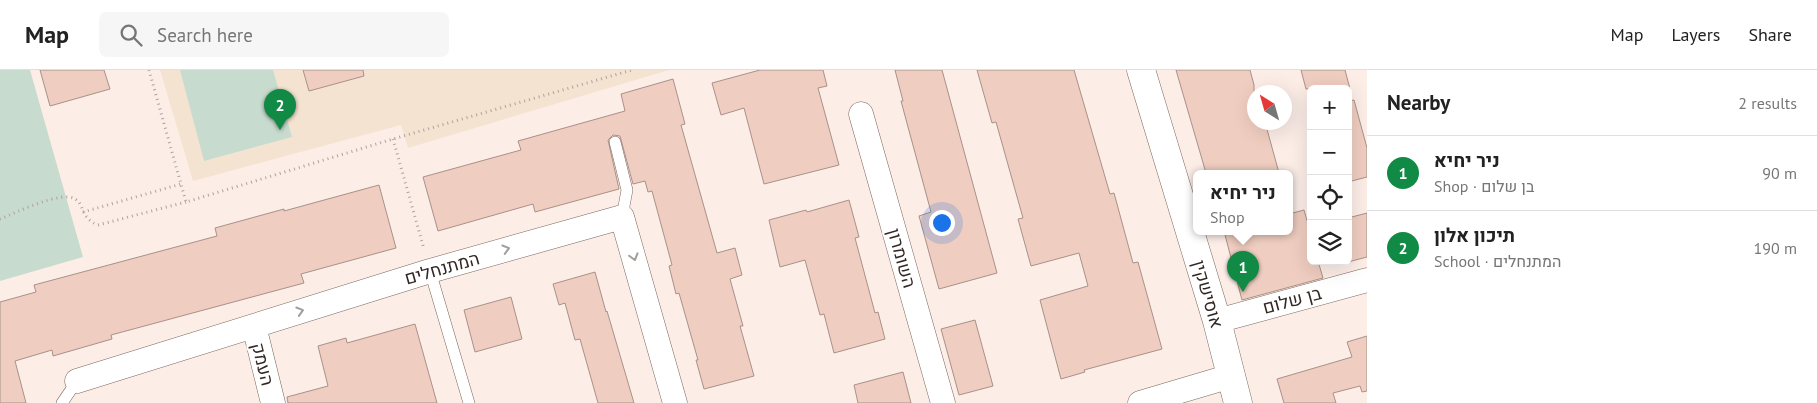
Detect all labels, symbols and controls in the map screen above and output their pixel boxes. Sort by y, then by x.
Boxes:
search box [99,12,449,57]
text: Map [25,19,69,50]
icon: search [117,21,145,49]
text: Search here [157,23,253,47]
text: Map [1611,23,1643,46]
text: Layers [1671,23,1720,46]
text: Share [1748,23,1792,46]
north arrow [1247,85,1292,130]
map controls [1307,85,1352,265]
button: + [1307,85,1352,130]
pin: 2 [264,89,296,130]
text: Nearby [1387,89,1450,116]
text: 2 results [1738,93,1797,113]
button: − [1307,130,1352,175]
text: ניר יחיא [1434,148,1500,172]
text: 1 [1398,163,1408,183]
text: 90 m [1762,163,1797,183]
popup [1193,170,1293,235]
button: locate [1307,175,1352,220]
text: Shop · בן שלום [1434,176,1534,196]
text: ניר יחיא [1210,180,1276,204]
text: Shop [1210,207,1245,227]
your location [929,210,955,236]
button: layers [1307,220,1352,265]
text: תיכון אלון [1434,223,1515,247]
street label: השומרון [883,226,921,290]
text: 2 [1398,238,1408,258]
text: 190 m [1754,238,1797,258]
one-way arrow [501,245,510,255]
street label: המתנחלים [402,246,482,290]
pin: 1 [1227,251,1259,292]
text: School · המתנחלים [1434,251,1561,271]
one-way arrow [628,252,638,260]
street label: אוסישקין [1187,257,1229,331]
street label: בן שלום [1260,281,1324,319]
one-way arrow [296,307,304,317]
street label: העמק [247,340,279,388]

